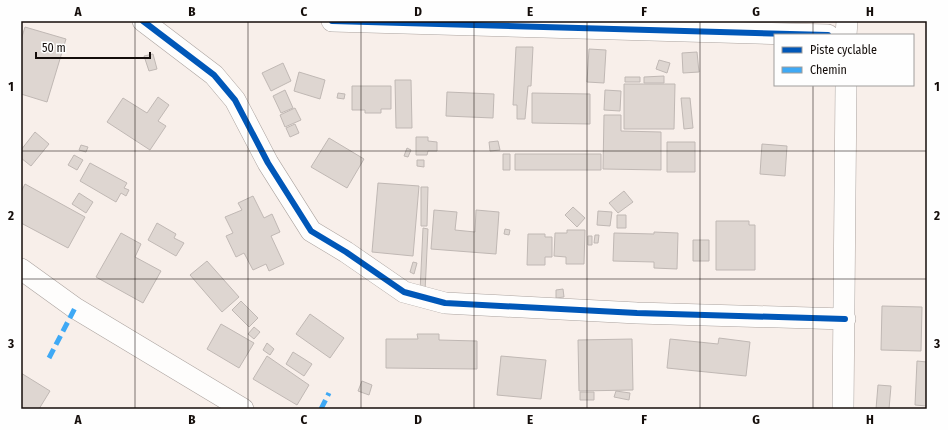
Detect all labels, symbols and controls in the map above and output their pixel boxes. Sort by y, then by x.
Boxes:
text: A [73,4,82,19]
text: B [188,4,196,19]
text: C [301,4,308,19]
text: D [414,4,422,19]
text: E [527,4,533,19]
text: F [641,4,647,19]
text: G [752,4,760,19]
text: H [866,4,874,19]
scale bar [36,34,150,60]
legend [774,34,914,86]
text: 50 m [42,41,66,55]
text: Piste cyclable [810,43,877,57]
text: Chemin [810,63,847,77]
text: 1 [8,79,14,94]
text: 1 [934,79,940,94]
text: 2 [7,208,14,223]
text: 2 [933,208,940,223]
text: 3 [7,336,14,351]
text: 3 [933,336,940,351]
text: A [73,412,82,427]
text: B [188,412,196,427]
text: C [301,412,308,427]
text: D [414,412,422,427]
text: E [527,412,533,427]
text: F [641,412,647,427]
text: G [752,412,760,427]
text: H [866,412,874,427]

